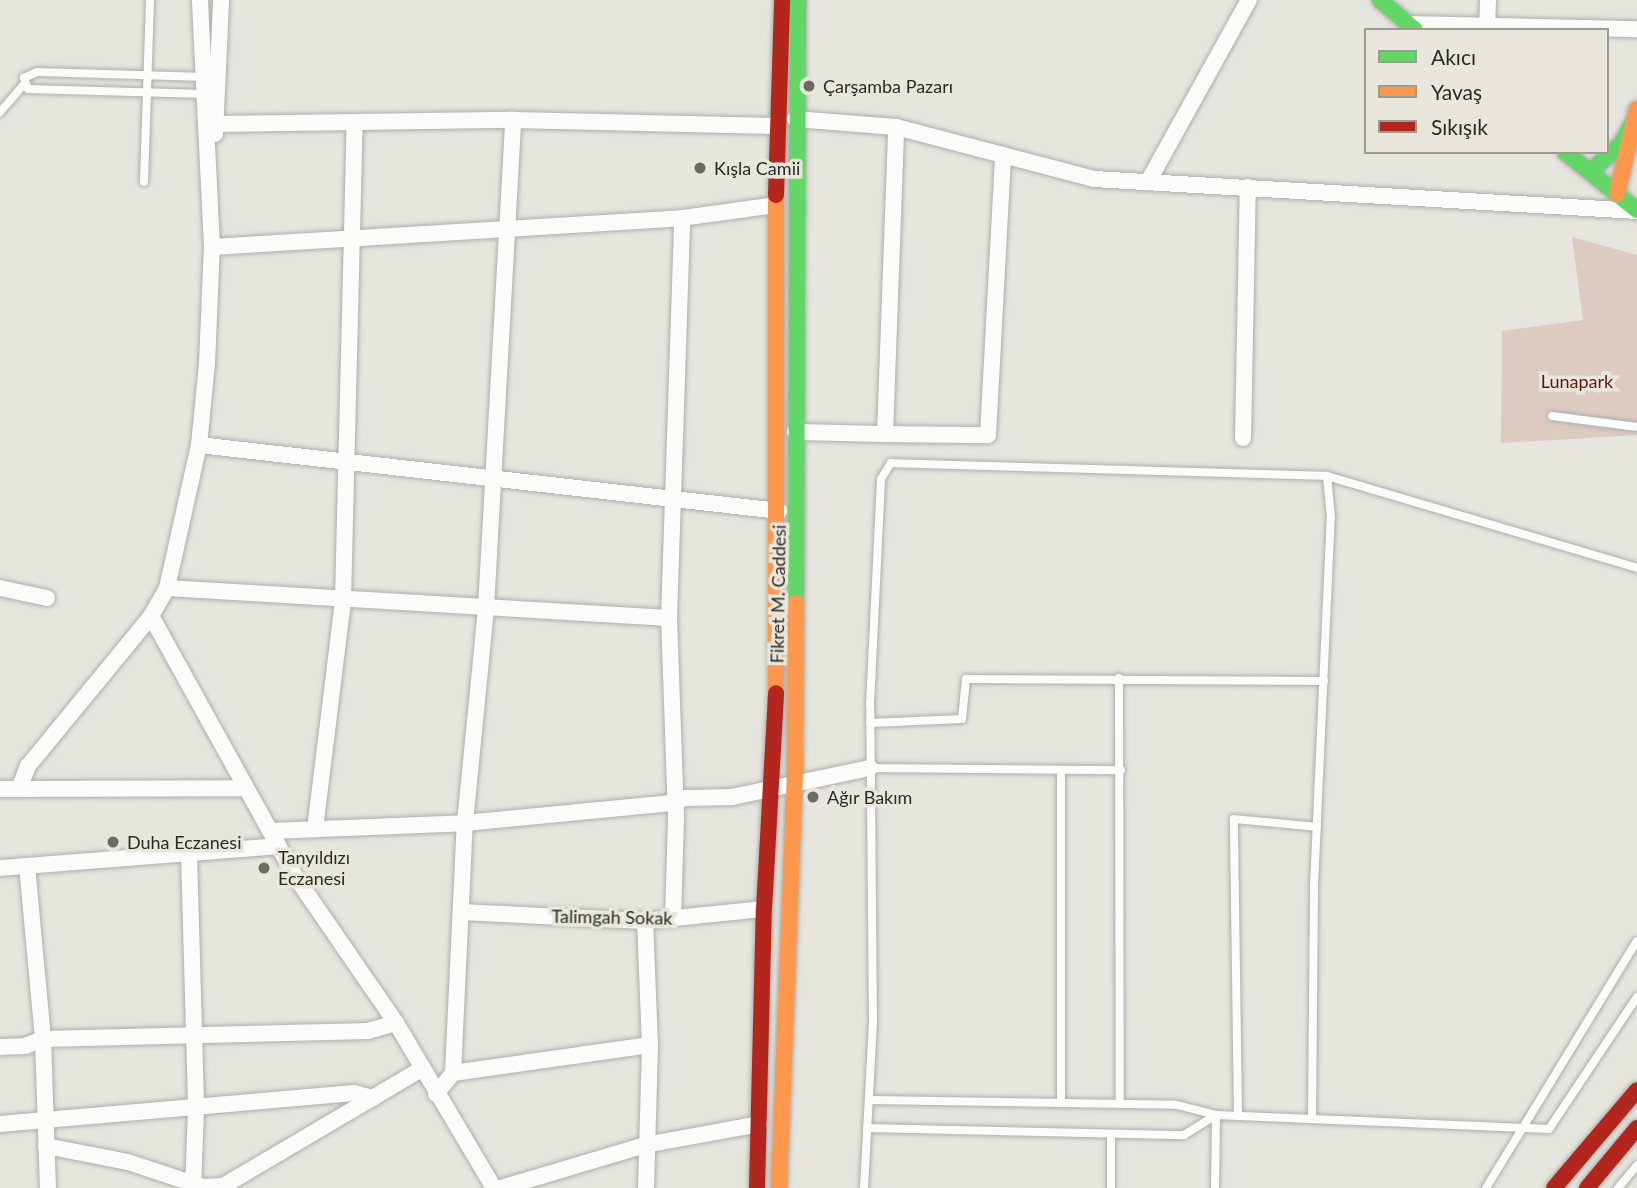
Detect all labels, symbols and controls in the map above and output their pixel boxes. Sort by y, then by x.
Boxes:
legend [1364,28,1609,154]
text: Akıcı [1431,44,1476,69]
place label: Çarşamba Pazarı [823,75,953,97]
marker: Çarşamba Pazarı [801,78,817,94]
text: Yavaş [1431,79,1482,104]
text: Sıkışık [1431,114,1488,139]
place label: Kışla Camii [714,157,800,179]
marker: Kışla Camii [692,160,708,176]
park label: Lunapark [1541,370,1613,392]
street label: Fikret M. Caddesi [766,525,790,663]
place label: Ağır Bakım [827,786,913,808]
marker: Ağır Bakım [805,789,821,805]
place label: Duha Eczanesi [127,831,241,853]
marker: Duha Eczanesi [105,834,121,850]
place label: Tanyıldızı Eczanesi [278,847,350,890]
marker: Tanyıldızı Eczanesi [256,860,272,876]
street label: Talimgah Sokak [551,905,673,929]

